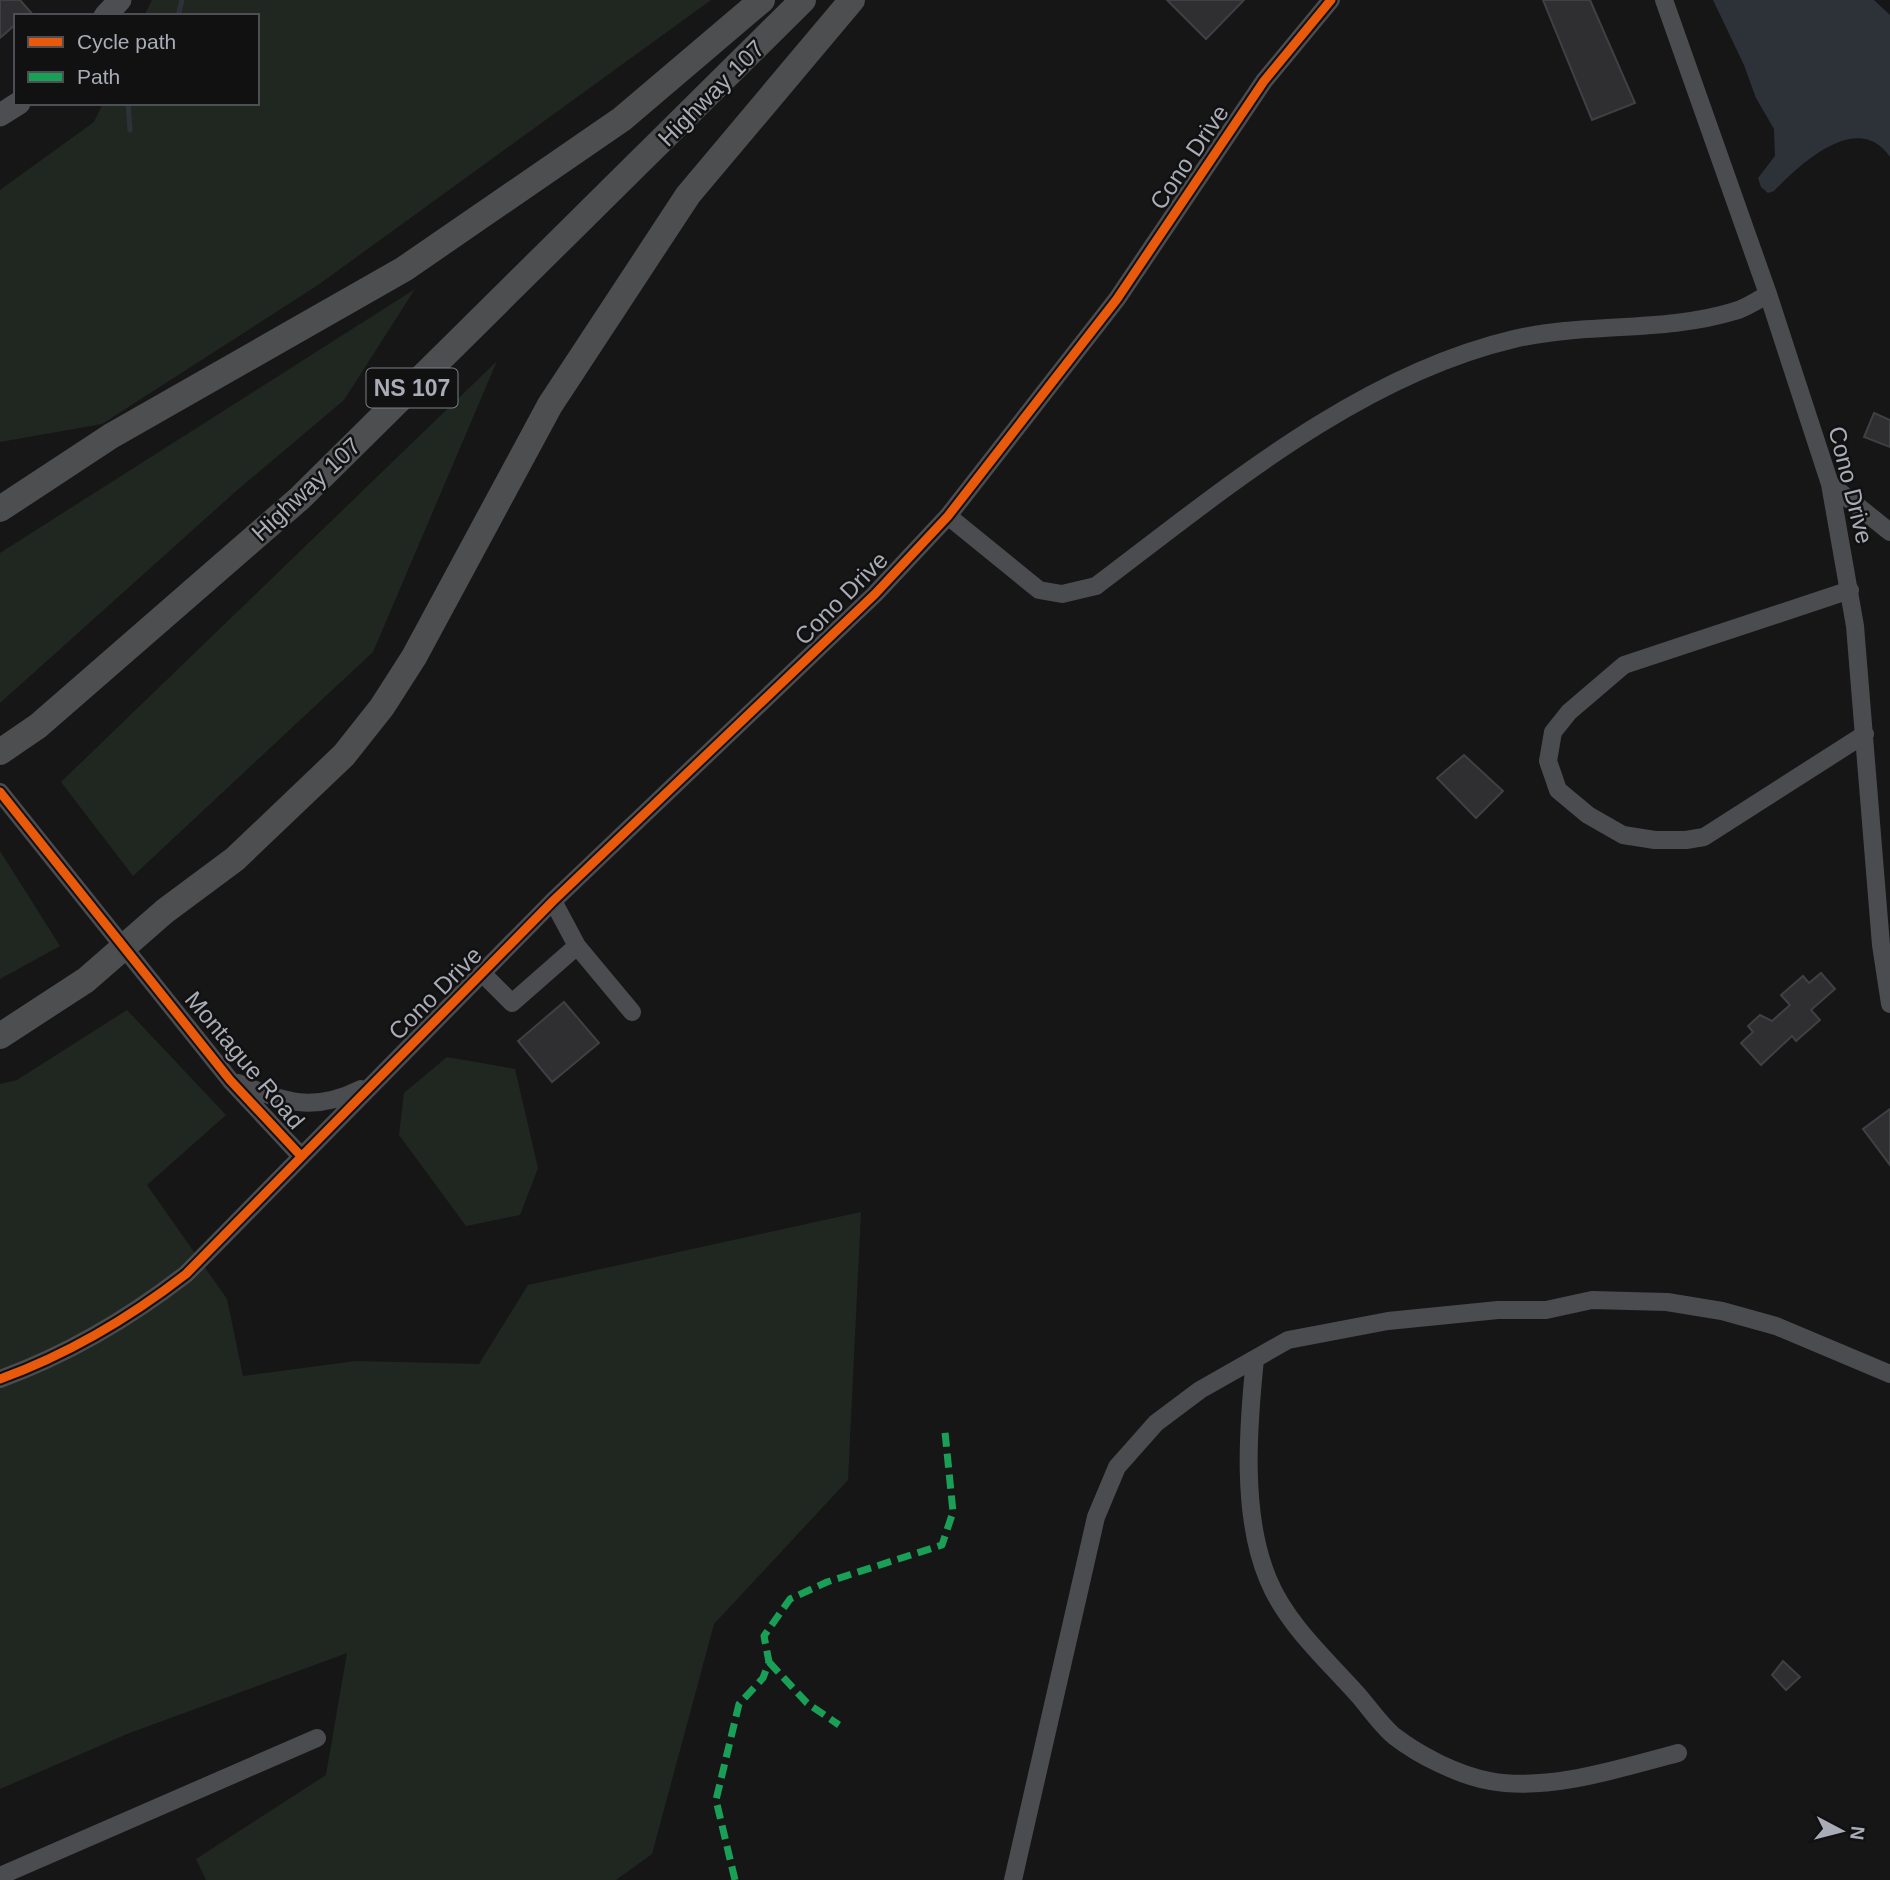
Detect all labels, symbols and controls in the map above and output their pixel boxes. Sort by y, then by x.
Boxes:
legend [14,14,259,105]
text: Cycle path [77,30,176,53]
street label: Highway 107 [652,34,770,152]
text: Path [77,65,120,88]
street label: Cono Drive [1144,100,1234,214]
road number: NS 107 [366,368,458,408]
street label: Cono Drive [1823,423,1879,547]
street label: Highway 107 [246,432,366,546]
street label: Cono Drive [789,546,893,650]
street label: Cono Drive [383,941,487,1045]
street label: Montague Road [180,986,310,1134]
north arrow [1806,1796,1876,1866]
text: N [1846,1825,1869,1841]

